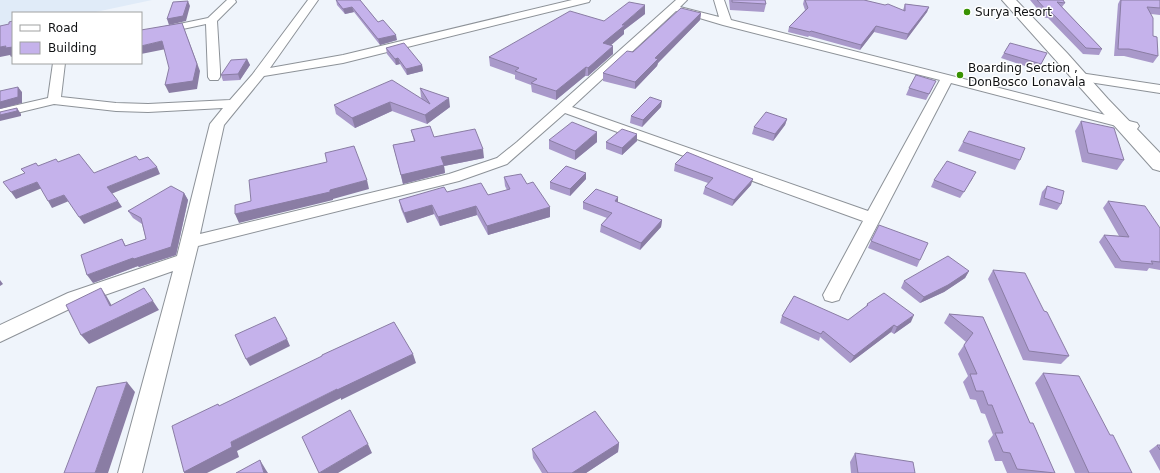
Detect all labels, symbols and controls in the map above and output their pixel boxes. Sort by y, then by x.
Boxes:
place label: Surya Resort [975,5,1052,19]
marker: Surya Resort [962,7,972,17]
legend [12,12,142,64]
text: Road [48,21,78,35]
text: Building [48,41,97,55]
place label: Boarding Section , DonBosco Lonavala [968,61,1086,89]
marker: Boarding Section , DonBosco Lonavala [955,70,965,80]

